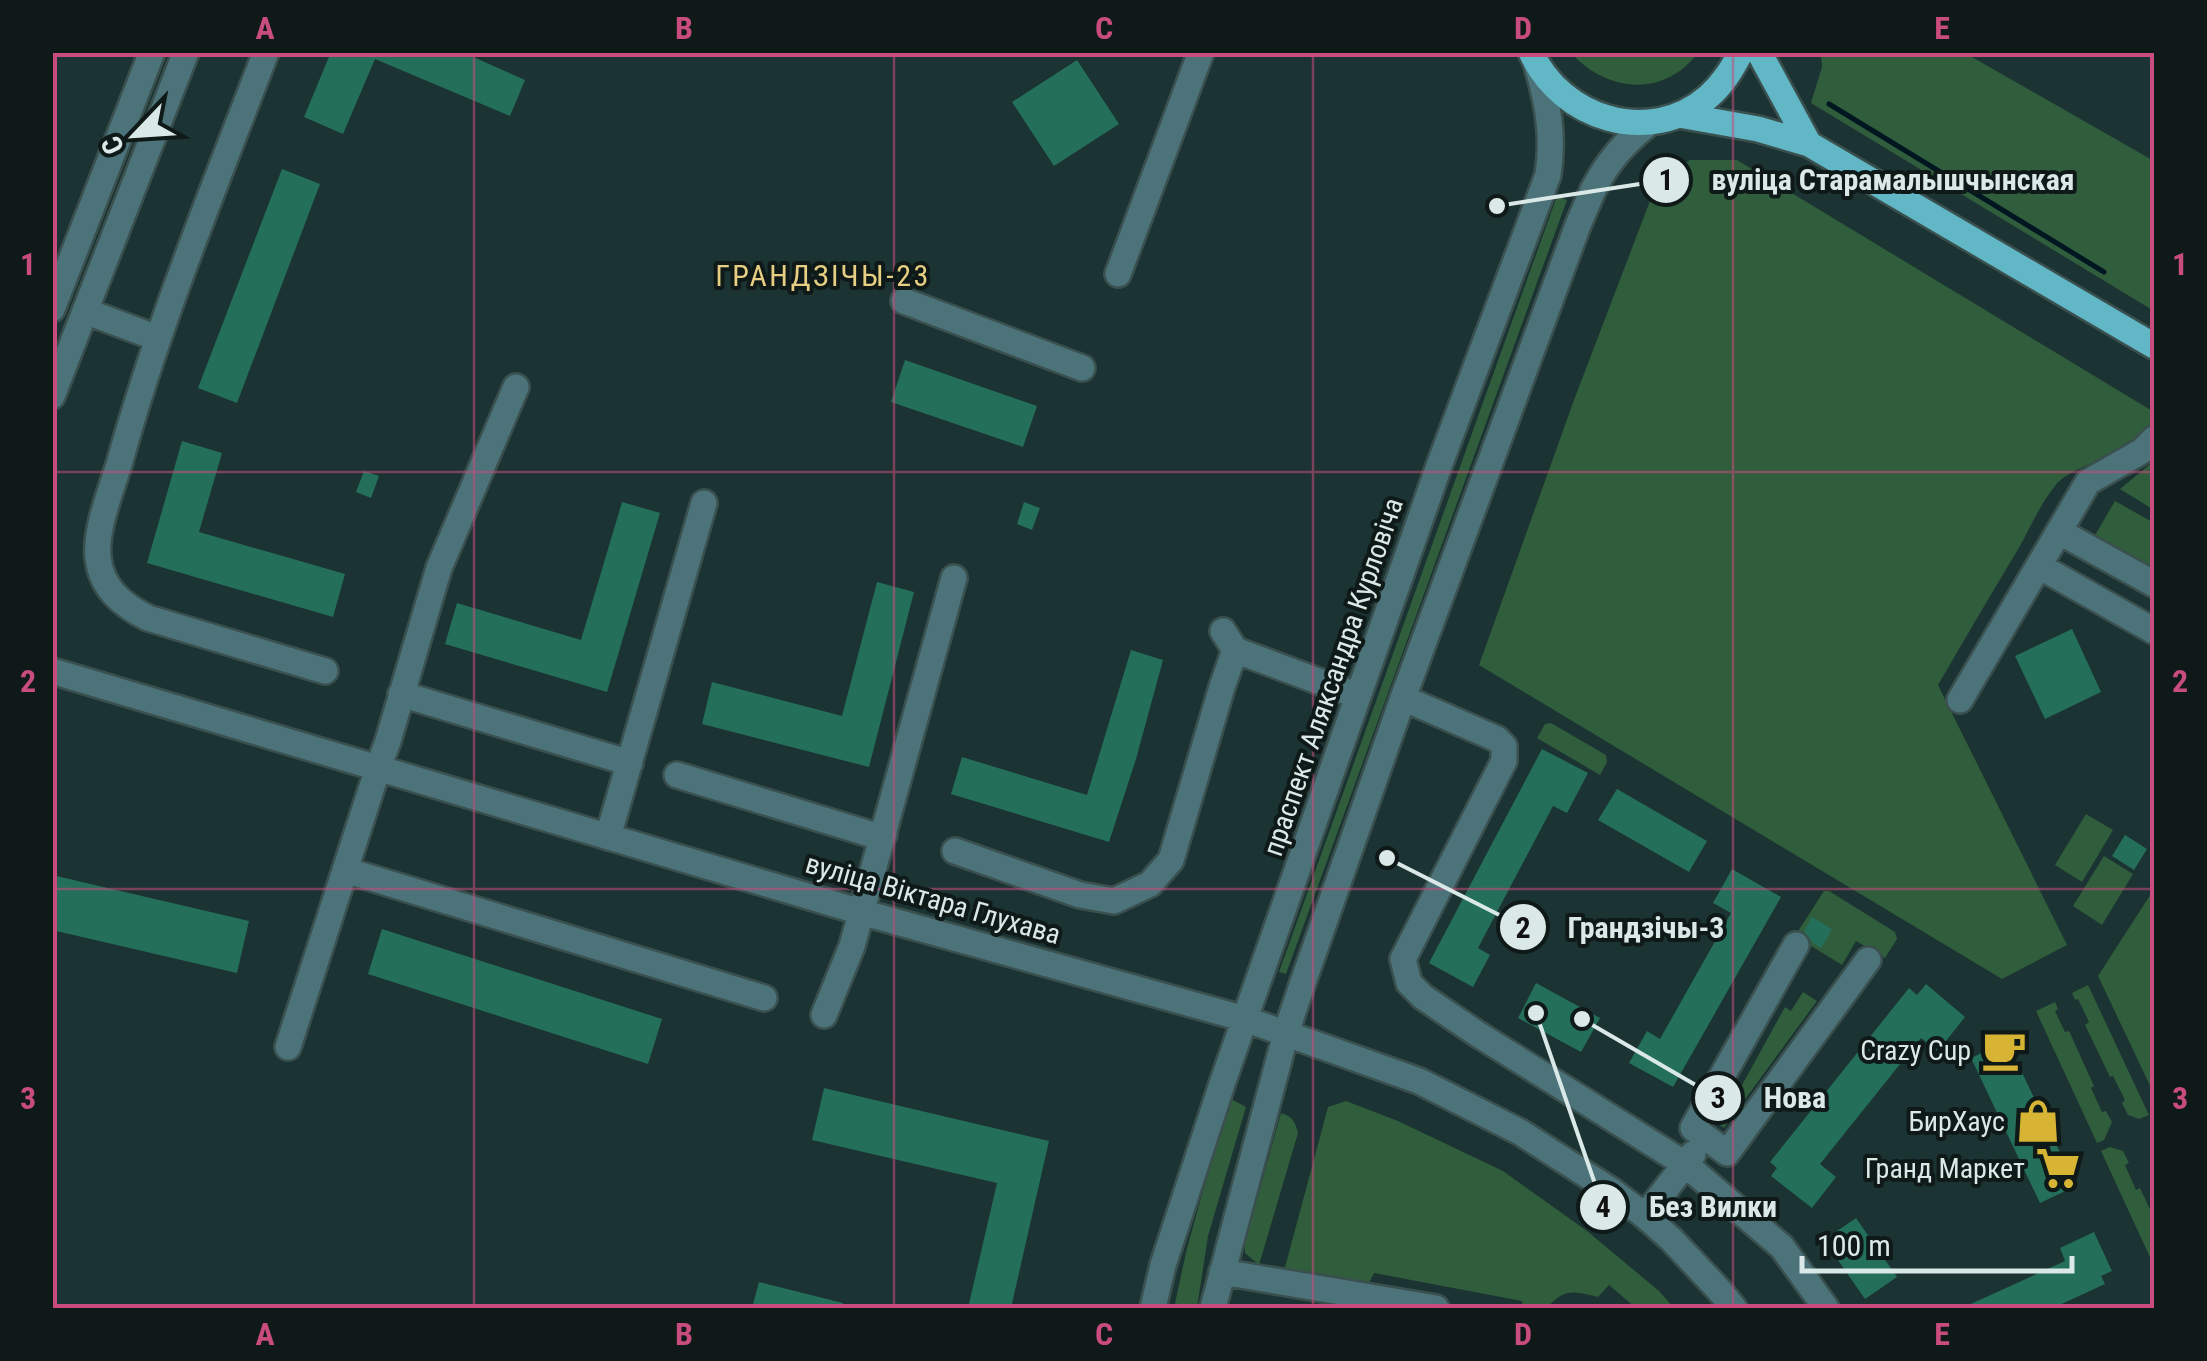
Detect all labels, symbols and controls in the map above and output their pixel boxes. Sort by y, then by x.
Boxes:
text: A [255,9,275,47]
text: B [675,9,693,47]
text: C [1095,9,1113,47]
text: D [1514,9,1532,47]
text: E [1934,9,1950,47]
north arrow [85,85,185,185]
text: С [94,131,131,160]
callout: вуліца Старамалышчынская [1641,150,2094,210]
text: 1 [1658,162,1674,197]
text: вуліца Старамалышчынская [1711,162,2075,197]
text: 1 [20,245,36,283]
text: 1 [2172,245,2188,283]
district label: ГРАНДЗІЧЫ-23 [715,258,931,293]
street label: праспект Аляксандра Курловіча [1256,494,1410,860]
text: 2 [20,662,36,700]
text: 2 [2172,662,2188,700]
street label: вуліца Віктара Глухава [802,847,1064,951]
callout: Грандзічы-3 [1498,897,1745,957]
text: 2 [1515,910,1531,945]
text: Грандзічы-3 [1568,910,1724,945]
cafe icon: Crazy Cup [1980,1026,2028,1074]
place label: Crazy Cup [1860,1034,1971,1067]
callout: Нова [1693,1068,1846,1128]
text: 3 [20,1079,36,1117]
text: 3 [2172,1079,2188,1117]
text: 3 [1710,1080,1726,1115]
text: Нова [1764,1080,1826,1115]
shop icon: БирХаус [2014,1097,2062,1145]
place label: БирХаус [1908,1105,2005,1138]
supermarket icon: Гранд Маркет [2034,1144,2082,1192]
place label: Гранд Маркет [1865,1152,2025,1185]
callout: Без Вилки [1578,1177,1797,1237]
text: 4 [1595,1189,1611,1224]
text: Без Вилки [1649,1189,1777,1224]
scale bar [1802,1211,2072,1273]
text: 100 m [1817,1228,1891,1263]
text: A [255,1315,275,1353]
text: B [675,1315,693,1353]
text: C [1095,1315,1113,1353]
text: D [1514,1315,1532,1353]
text: E [1934,1315,1950,1353]

